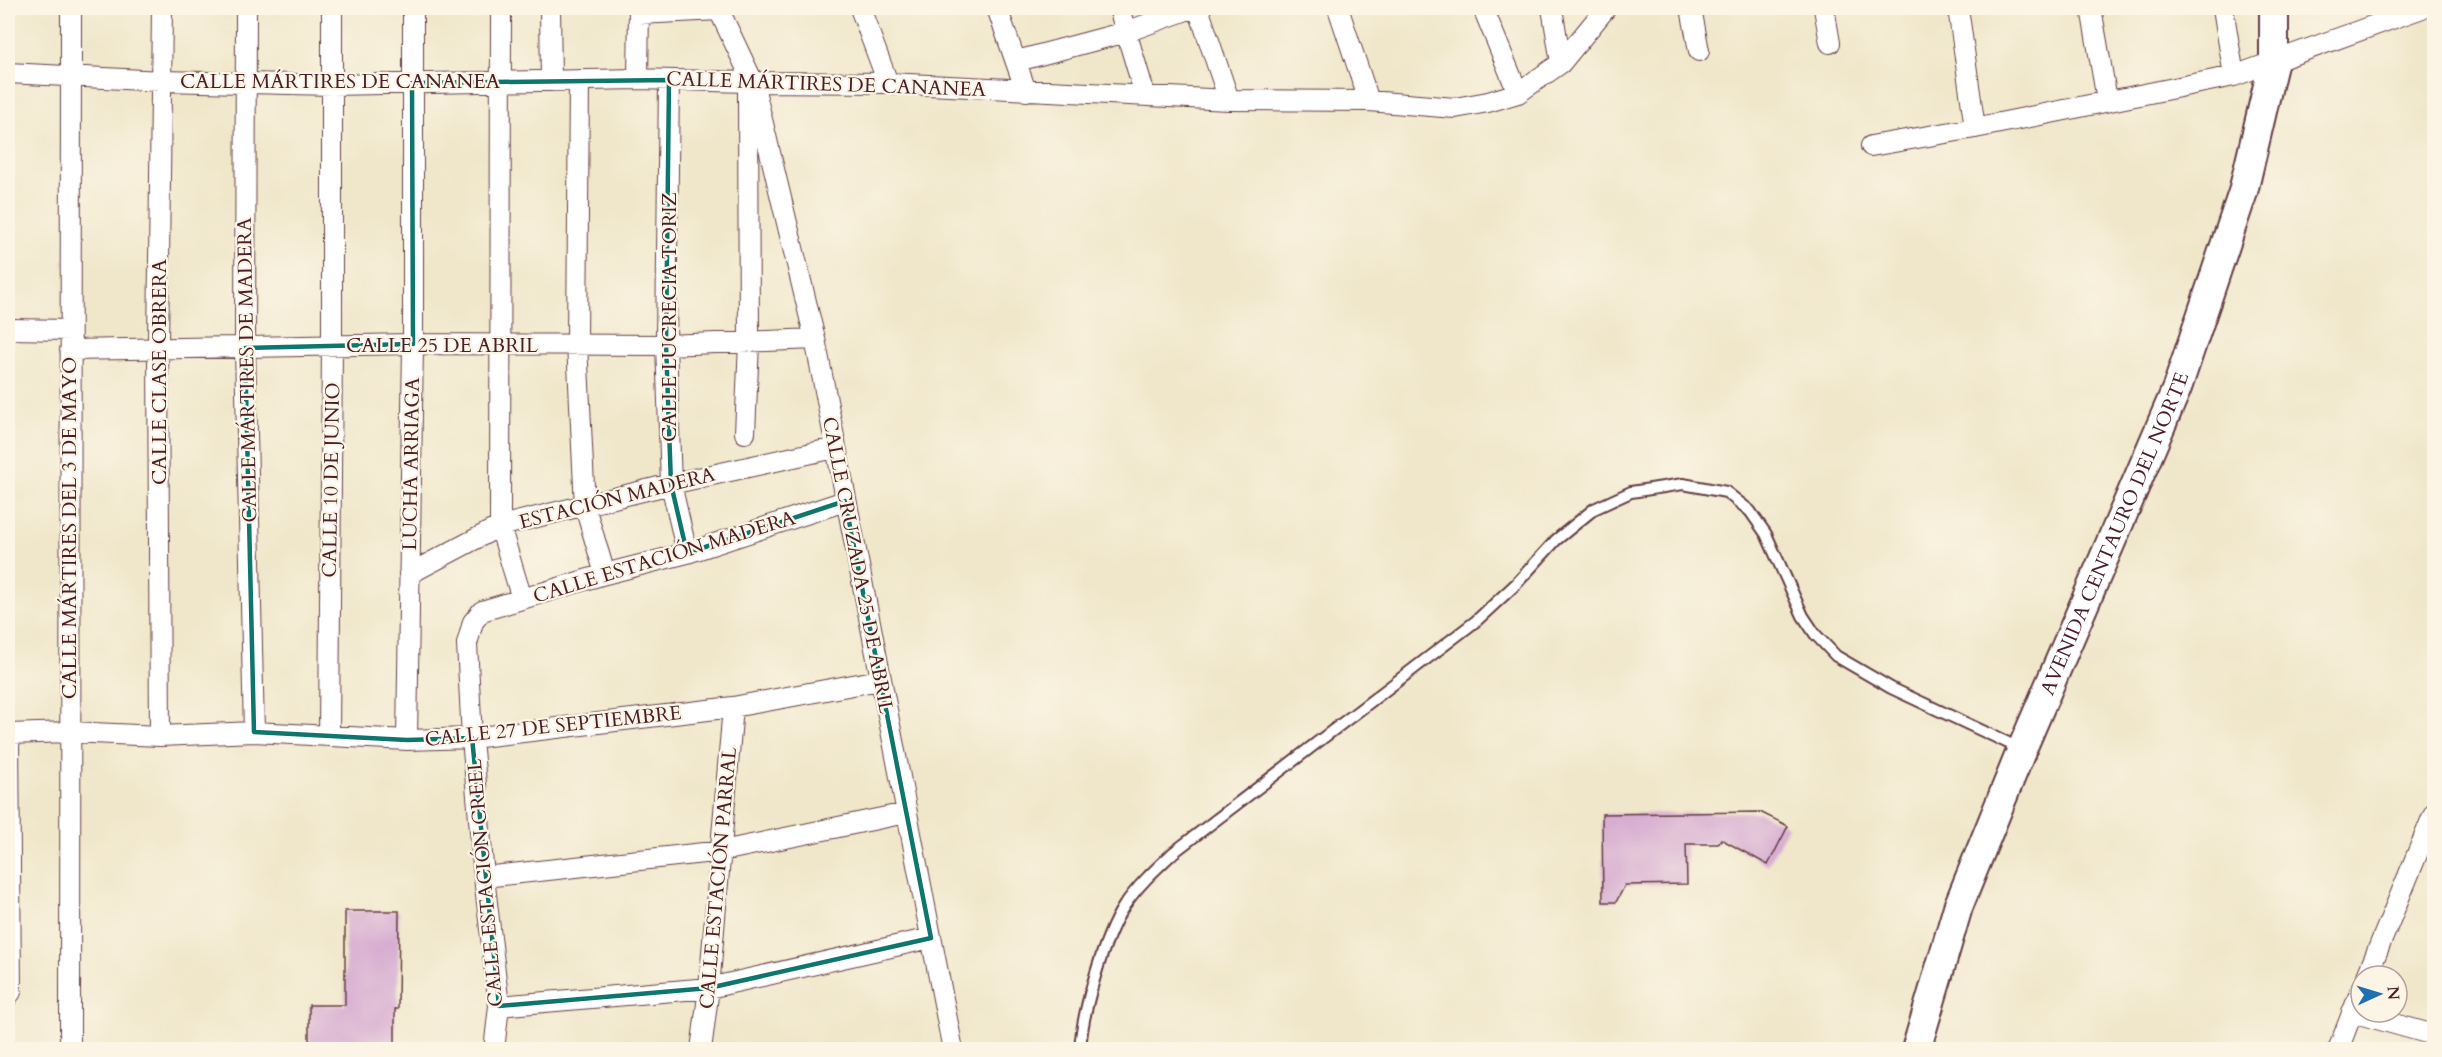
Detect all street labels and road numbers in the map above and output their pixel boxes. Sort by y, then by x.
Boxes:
street label: CALLE MÁRTIRES DE CANANEA [666,65,987,103]
street label: CALLE MÁRTIRES DE CANANEA [180,68,501,95]
street label: CALLE LUCRECIA TORIZ [656,192,683,442]
street label: CALLE MÁRTIRES DE MADERA [231,216,263,523]
street label: CALLE CLASE OBRERA [146,258,173,485]
street label: CALLE 25 DE ABRIL [346,332,539,359]
street label: CALLE MÁRTIRES DEL 3 DE MAYO [56,357,83,699]
street label: AVENIDA CENTAURO DEL NORTE [2033,369,2195,699]
street label: LUCHA ARRIAGA [396,376,426,551]
street label: CALLE 10 DE JUNIO [316,382,346,578]
street label: CALLE CRUZADA 25 DE ABRIL [816,414,900,717]
street label: ESTACIÓN MADERA [516,460,719,535]
street label: CALLE ESTACIÓN MADERA [530,504,799,610]
street label: CALLE 27 DE SEPTIEMBRE [423,699,683,753]
street label: CALLE ESTACIÓN PARRAL [693,745,743,1010]
street label: CALLE ESTACIÓN CREEL [461,757,509,1008]

